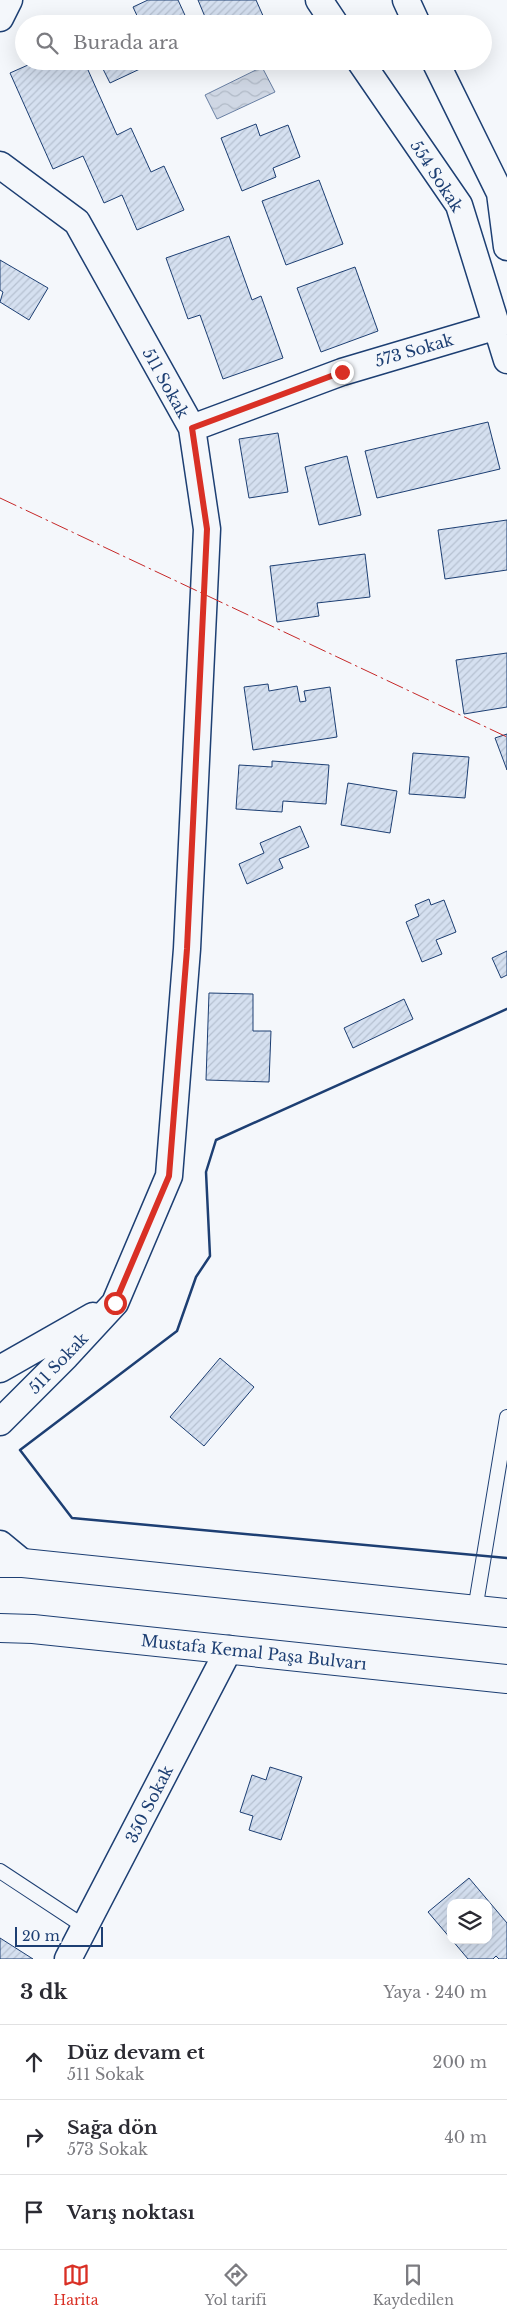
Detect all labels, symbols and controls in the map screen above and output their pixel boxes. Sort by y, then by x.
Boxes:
search box [15,15,492,70]
icon: search [33,29,61,57]
text: Burada ara [73,31,179,54]
street label: 554 Sokak [406,136,468,216]
street label: 573 Sokak [372,329,456,371]
street label: 511 Sokak [139,344,194,422]
route end [331,361,354,384]
route start [104,1292,127,1315]
street label: 511 Sokak [24,1328,92,1398]
street label: Mustafa Kemal Paşa Bulvarı [140,1630,368,1674]
street label: 350 Sokak [121,1762,177,1846]
map controls [447,1899,492,1944]
button: layers [447,1899,492,1944]
scale bar [15,1924,102,1947]
text: 20 m [22,1927,60,1945]
text: 3 dk [20,1979,67,2005]
text: Yaya · 240 m [383,1982,487,2002]
text: Düz devam et [67,2041,205,2064]
icon: ahead [20,2048,48,2076]
text: 200 m [433,2052,487,2072]
text: 511 Sokak [67,2064,144,2084]
text: Sağa dön [67,2116,158,2139]
icon: right [20,2123,48,2151]
text: 40 m [444,2127,487,2147]
text: 573 Sokak [67,2139,148,2159]
icon: arrive [20,2198,48,2226]
text: Varış noktası [67,2201,195,2224]
tab: Harita [53,2261,98,2309]
tab: Yol tarifi [205,2261,266,2309]
tab: Kaydedilen [373,2261,454,2309]

